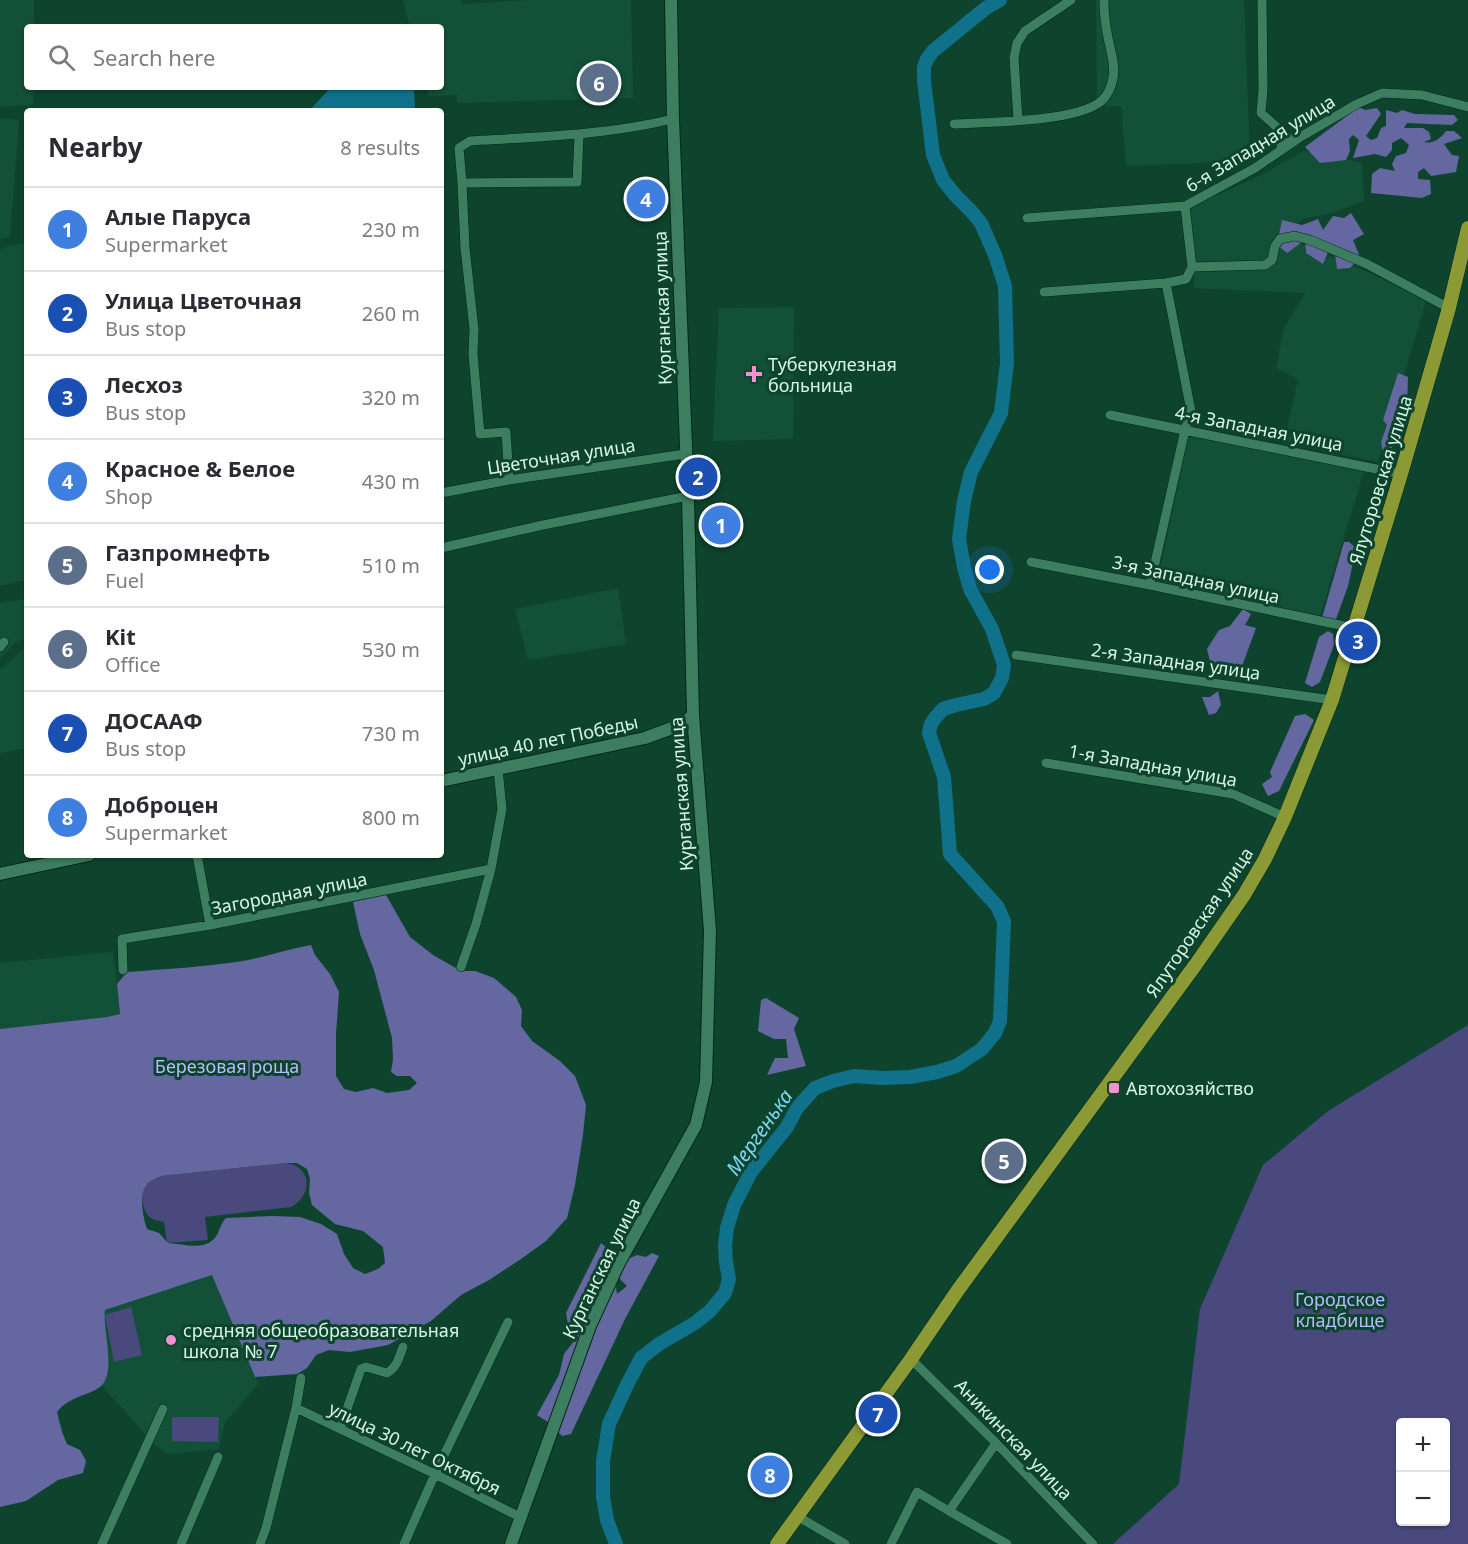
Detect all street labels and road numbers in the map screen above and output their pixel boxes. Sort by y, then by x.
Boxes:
street label: 6-я Западная улица [1181,89,1339,197]
street label: Курганская улица [647,230,677,386]
street label: Ялуторовская улица [1343,392,1417,568]
street label: 4-я Западная улица [1173,400,1345,456]
street label: Цветочная улица [485,432,637,480]
street label: 3-я Западная улица [1110,550,1282,608]
street label: 2-я Западная улица [1090,637,1262,685]
street label: улица 40 лет Победы [456,709,640,771]
street label: Курганская улица [664,716,698,872]
street label: 1-я Западная улица [1067,738,1239,792]
street label: Ялуторовская улица [1140,842,1258,1002]
street label: Загородная улица [209,866,369,920]
street label: Курганская улица [556,1193,646,1343]
street label: Аникинская улица [950,1373,1078,1505]
street label: улица 30 лет Октября [325,1396,505,1500]

